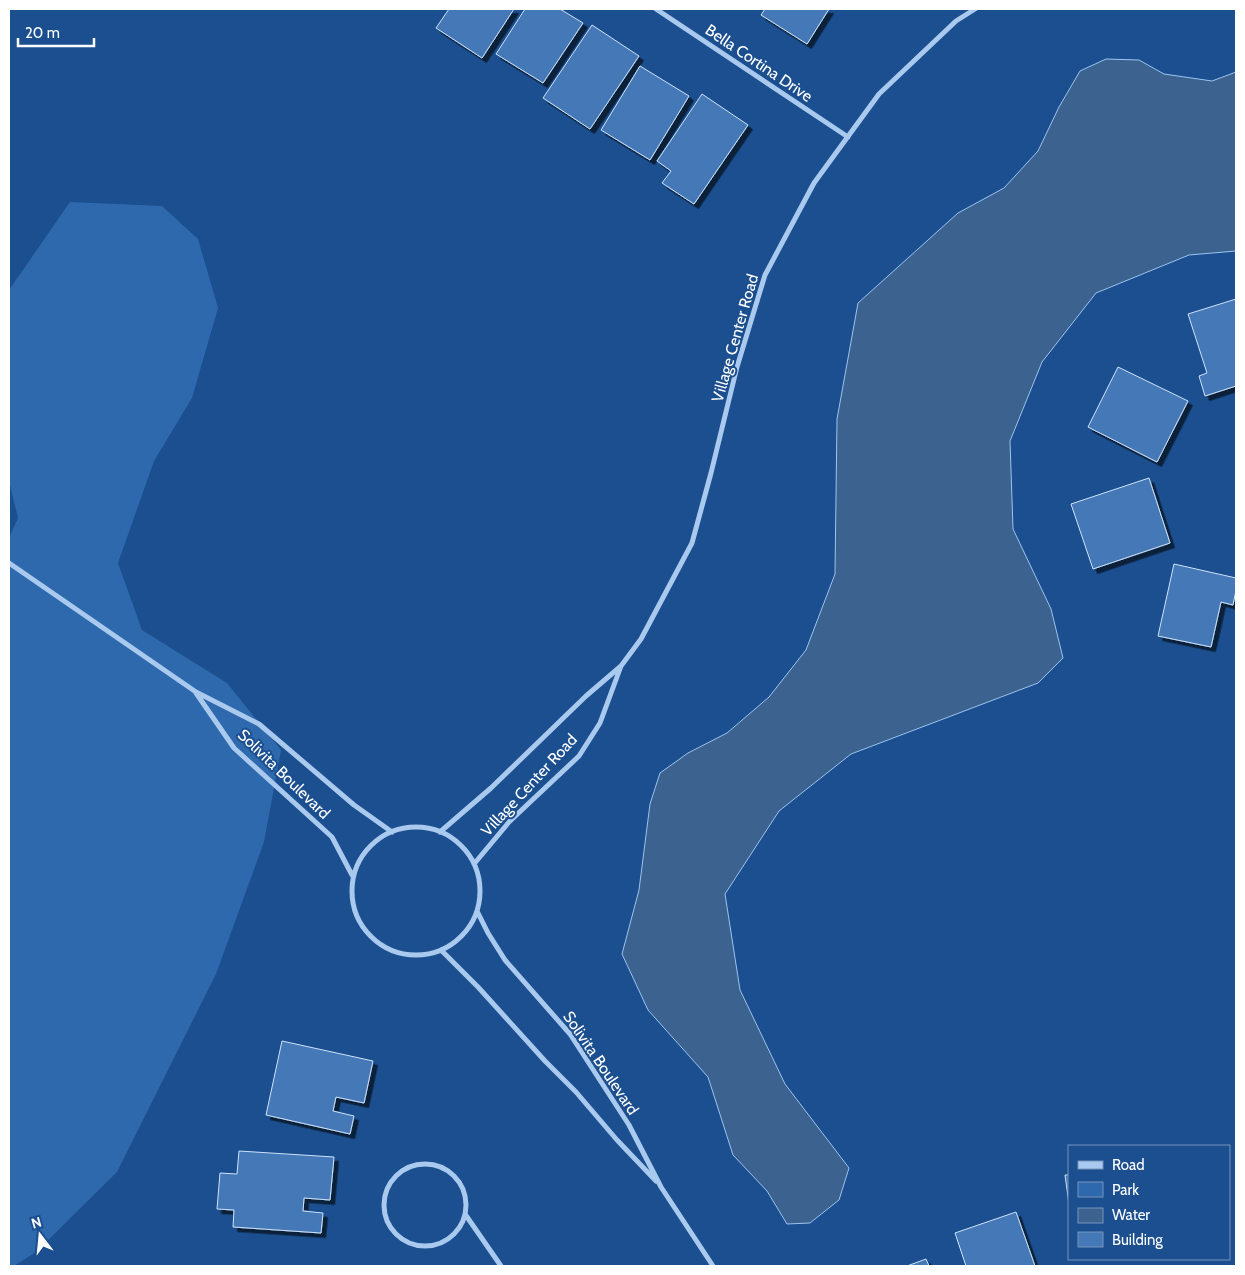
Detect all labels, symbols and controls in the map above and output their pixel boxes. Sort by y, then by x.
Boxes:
scale bar [18,15,94,47]
street label: Bella Cortina Drive [702,20,816,106]
text: 20 m [25,24,60,42]
street label: Village Center Road [708,272,762,404]
street label: Solivita Boulevard [234,725,334,823]
street label: Village Center Road [477,730,581,840]
street label: Solivita Boulevard [559,1008,643,1118]
legend [1068,1145,1230,1260]
text: Road [1112,1156,1145,1174]
text: Park [1112,1181,1139,1199]
text: Water [1112,1206,1150,1224]
north arrow [15,1210,65,1260]
text: N [29,1212,44,1233]
text: Building [1112,1231,1163,1249]

